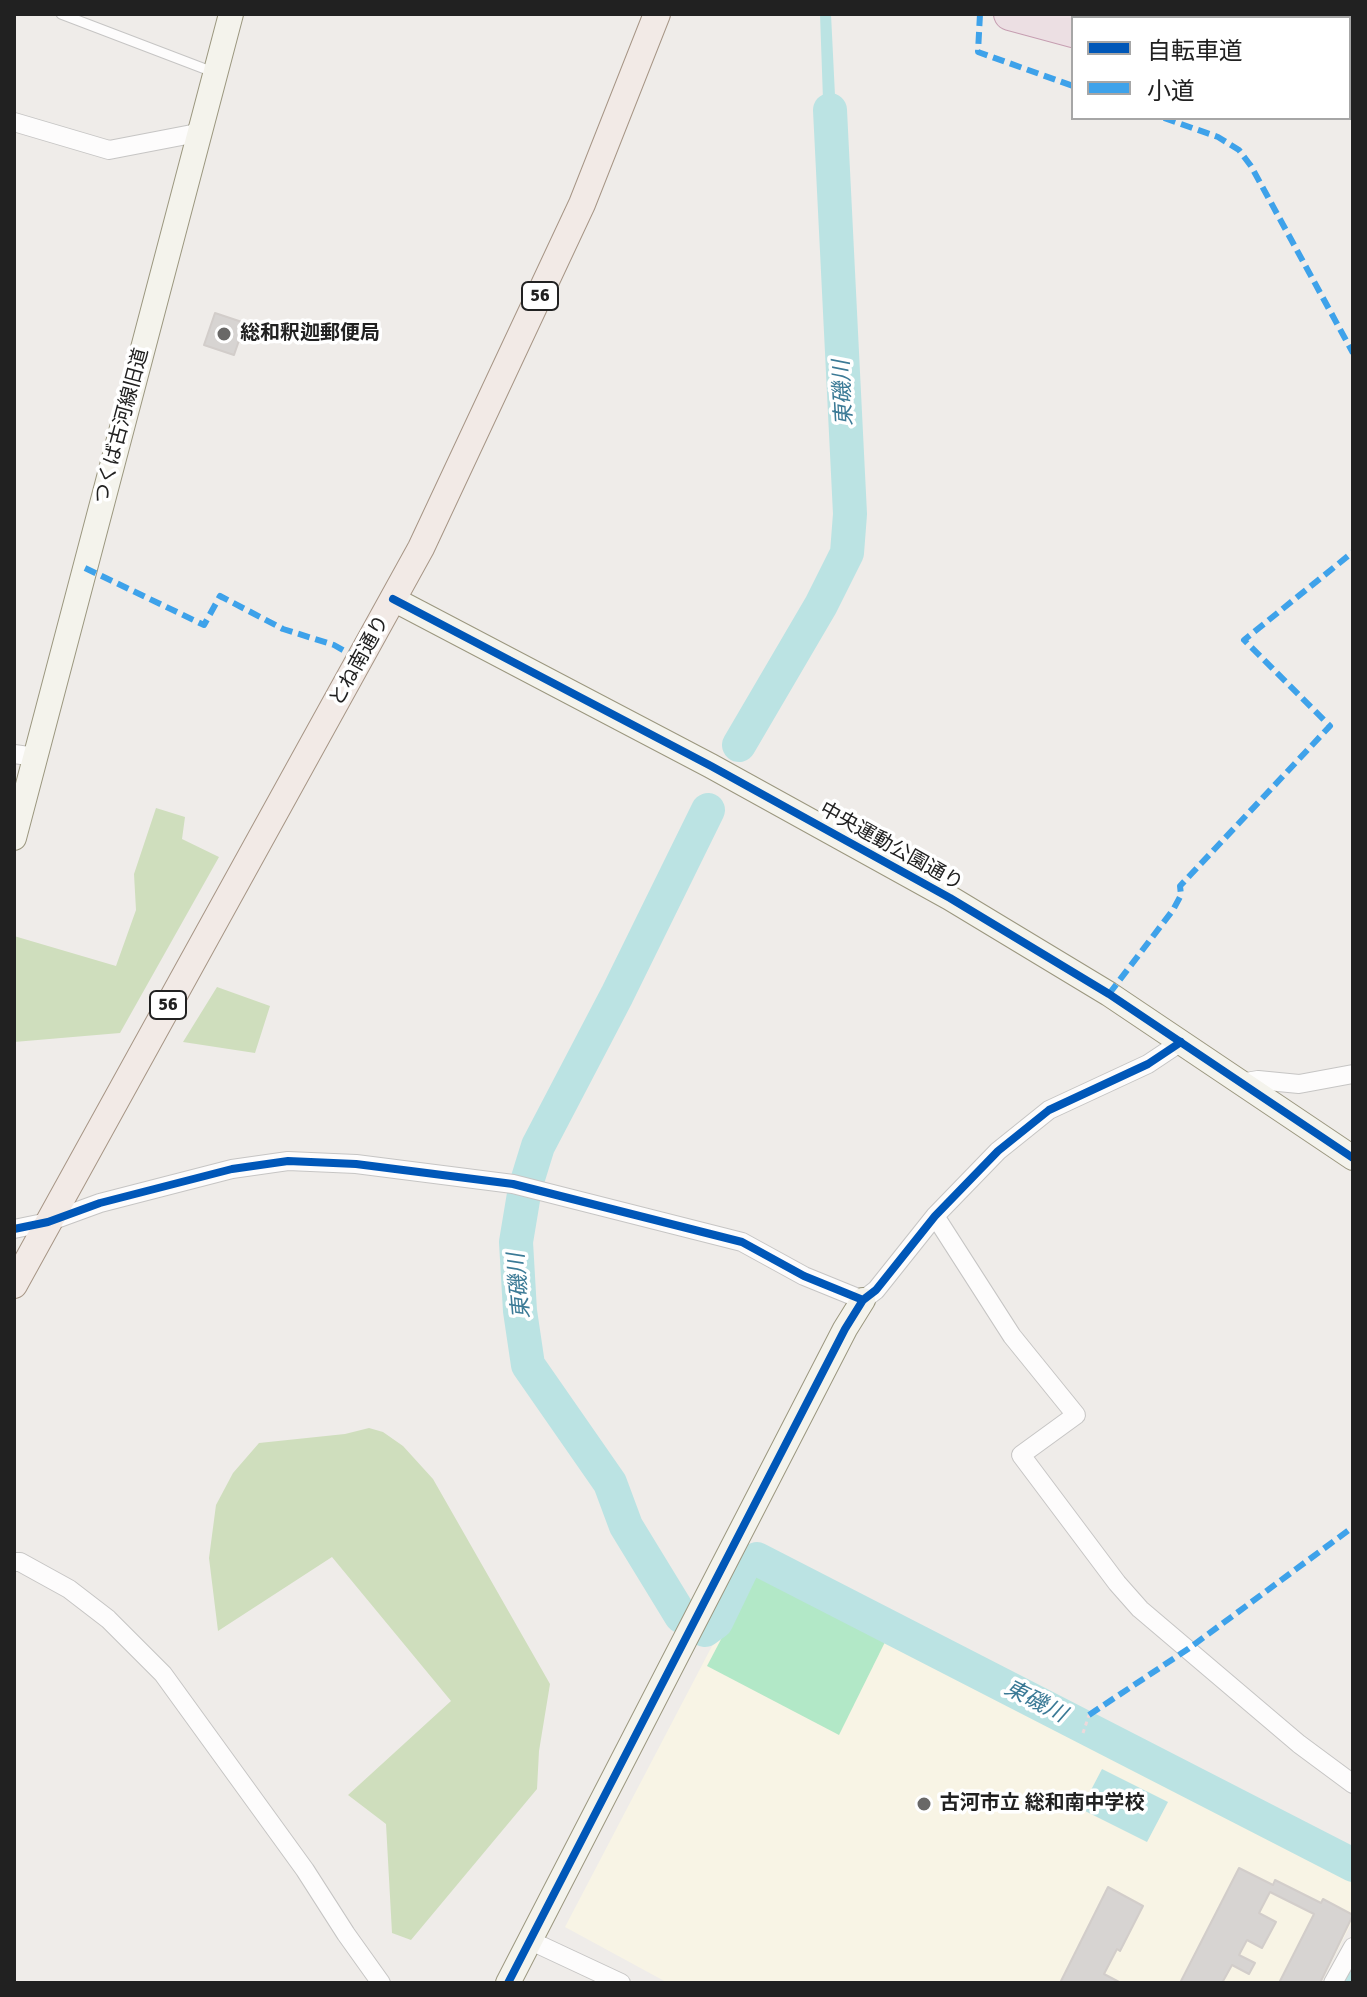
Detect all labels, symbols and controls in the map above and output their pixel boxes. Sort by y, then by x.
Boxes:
legend [1071,16,1351,120]
text: 自転車道 [1147,36,1243,66]
text: 小道 [1147,76,1195,106]
road number: 56 [522,282,558,310]
place label: 総和釈迦郵便局 [240,322,380,346]
marker: 総和釈迦郵便局 [215,325,233,343]
street label: つくば古河線旧道 [90,346,154,506]
water label: 東磯川 [829,359,859,427]
street label: とね南通り [325,611,395,711]
street label: 中央運動公園通り [815,798,967,896]
road number: 56 [150,991,186,1019]
water label: 東磯川 [504,1252,536,1320]
water label: 東磯川 [1000,1675,1070,1729]
place label: 古河市立 総和南中学校 [940,1792,1144,1816]
marker: 古河市立 総和南中学校 [915,1795,933,1813]

